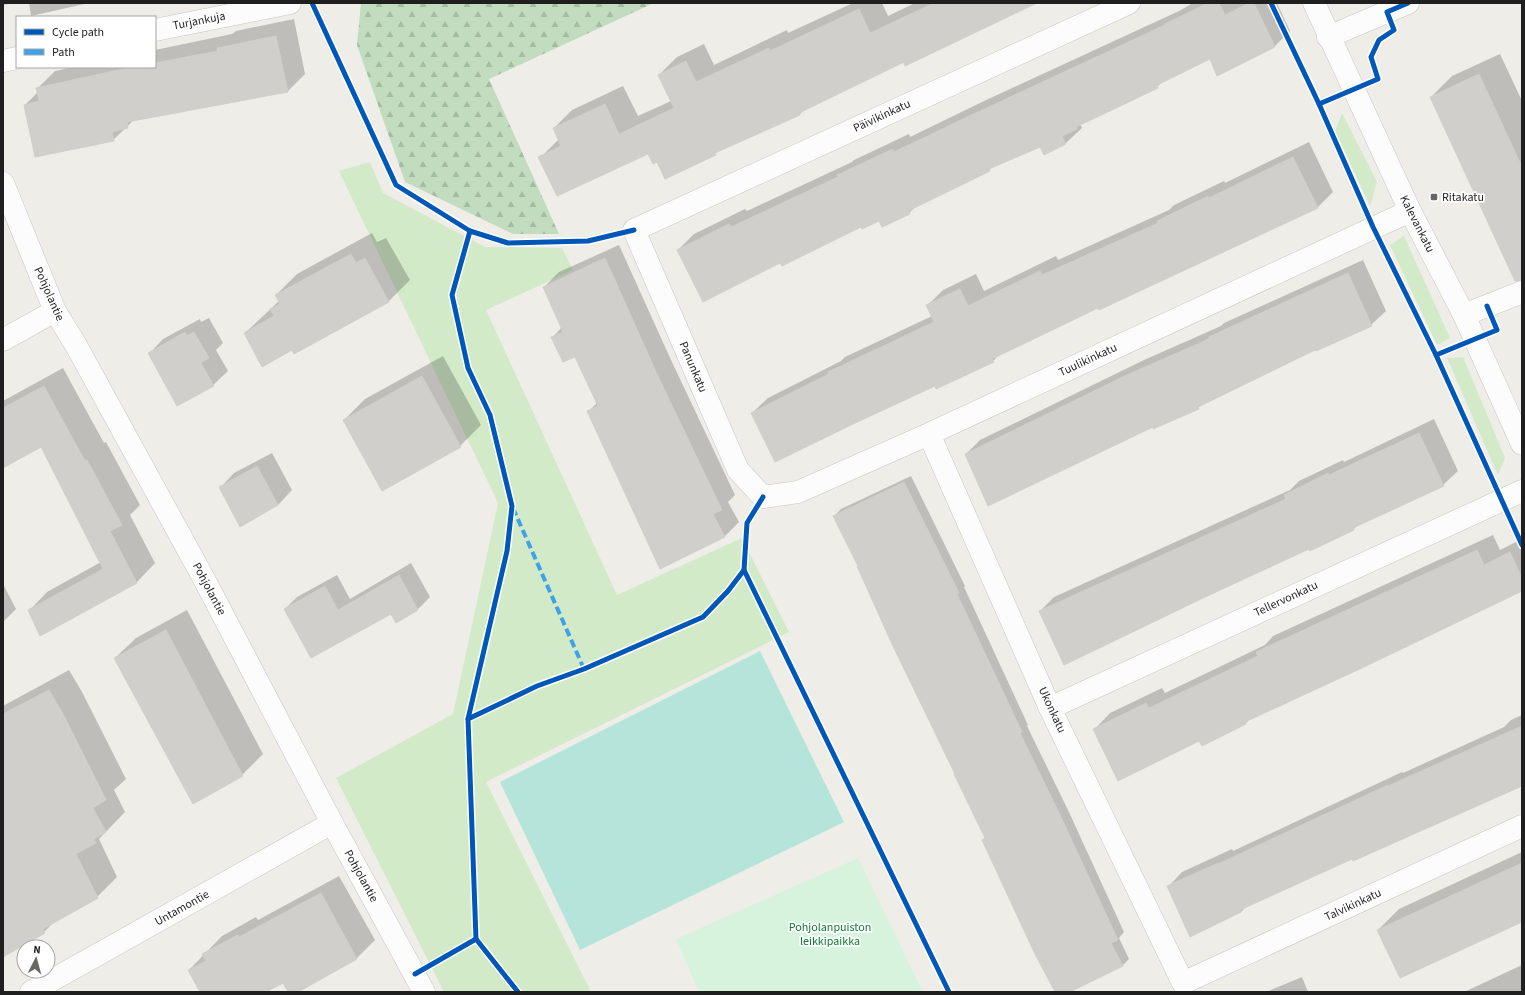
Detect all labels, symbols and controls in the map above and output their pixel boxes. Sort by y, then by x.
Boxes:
street label: Turjankuja [171,8,227,34]
legend [16,16,156,68]
text: Cycle path [52,24,104,41]
text: Path [52,44,75,61]
street label: Päivikinkatu [850,95,914,137]
place label: Ritakatu [1442,189,1484,206]
street label: Kalevankatu [1395,192,1439,256]
marker: Ritakatu [1429,192,1439,202]
street label: Pohjolantie [30,264,69,324]
street label: Panunkatu [675,339,711,395]
street label: Tuulikinkatu [1056,339,1120,381]
street label: Pohjolantie [188,560,230,618]
street label: Tellervonkatu [1251,577,1321,621]
street label: Ukonkatu [1034,684,1070,736]
street label: Pohjolantie [340,847,382,905]
street label: Talvikinkatu [1322,884,1384,926]
street label: Untamontie [152,886,212,930]
park label: Pohjolanpuiston leikkipaikka [789,919,871,950]
north arrow [16,939,56,979]
text: N [33,942,41,957]

